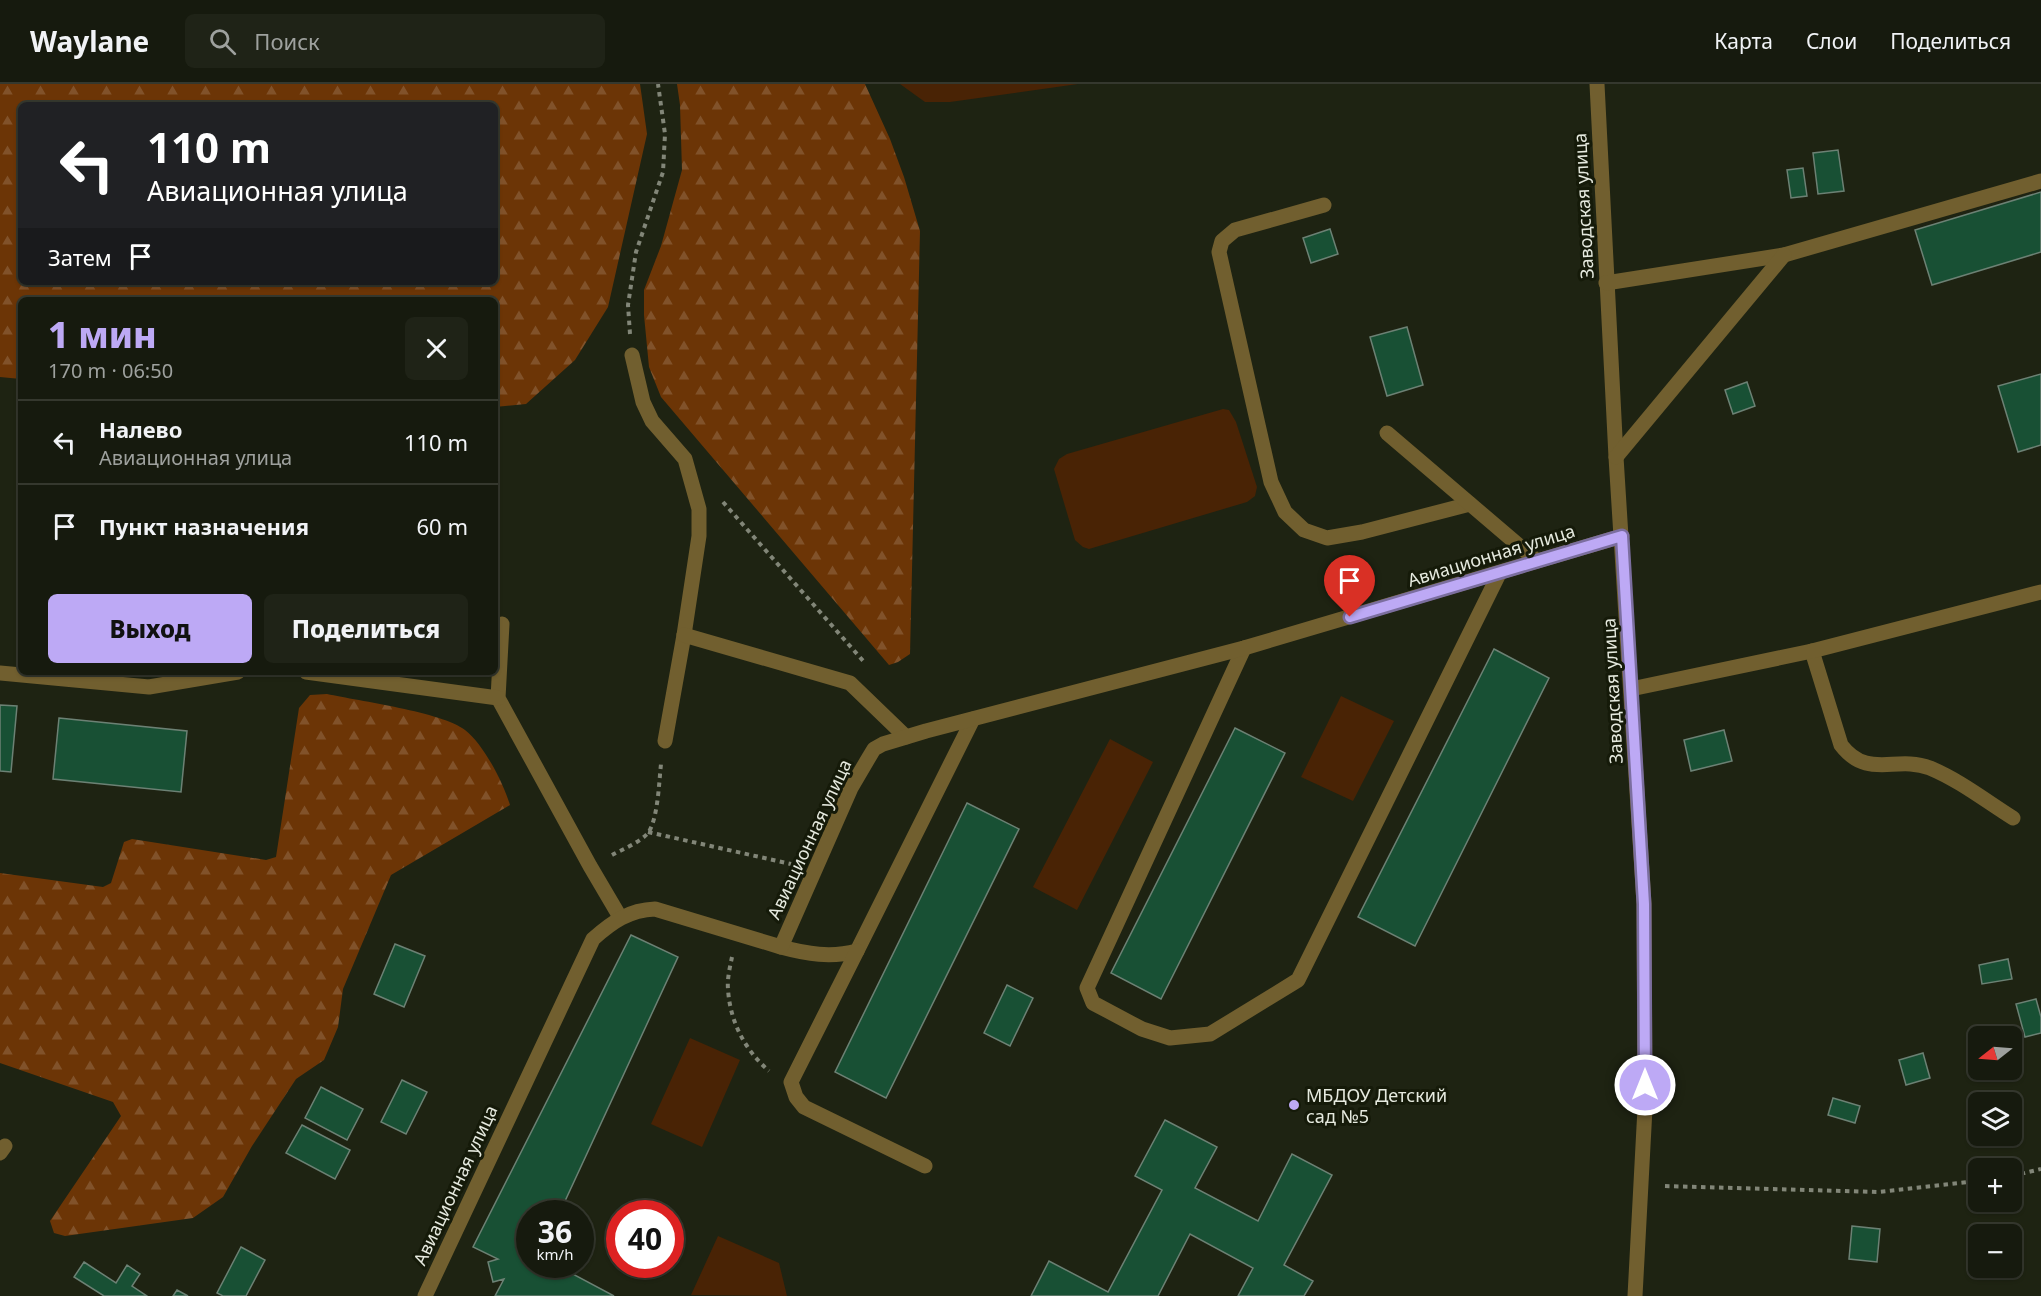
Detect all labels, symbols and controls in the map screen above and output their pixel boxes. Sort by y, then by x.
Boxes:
search box [185,14,605,68]
text: Waylane [30,22,149,60]
icon: search [206,25,239,58]
text: Поиск [254,26,320,56]
text: Карта [1714,27,1773,55]
text: Слои [1806,27,1857,55]
text: Поделиться [1890,27,2011,55]
text: 110 m [147,118,271,175]
icon: left [48,126,126,204]
street label: Заводская улица [1567,132,1599,280]
text: Авиационная улица [147,172,408,209]
icon: arrive [124,240,157,273]
text: Затем [48,242,112,272]
text: 1 мин [48,310,157,359]
button: close [405,317,468,380]
text: 170 m · 06:50 [48,357,173,384]
text: Налево [99,414,182,444]
icon: left [48,426,81,459]
text: 110 m [404,427,468,457]
text: Авиационная улица [99,444,292,471]
icon: arrive [48,510,81,543]
text: Пункт назначения [99,511,309,541]
text: 60 m [417,511,468,541]
street label: Авиационная улица [1404,518,1578,592]
pin [1324,555,1375,617]
icon: arrive [1333,564,1366,597]
button: Выход [48,594,252,663]
button: Поделиться [264,594,468,663]
street label: Заводская улица [1596,617,1628,765]
street label: Авиационная улица [761,755,857,923]
north arrow [1968,1026,2022,1080]
map controls [1968,1026,2022,1278]
position arrow [1613,1053,1677,1117]
place label: МБДОУ Детский сад №5 [1306,1083,1447,1128]
button: layers [1968,1092,2022,1146]
marker: МБДОУ Детский сад №5 [1287,1098,1301,1112]
street label: Авиационная улица [407,1101,503,1269]
button: + [1968,1158,2022,1212]
speed limit sign: 40 [606,1200,684,1278]
text: 36 [538,1211,572,1252]
button: − [1968,1224,2022,1278]
text: km/h [537,1244,573,1264]

